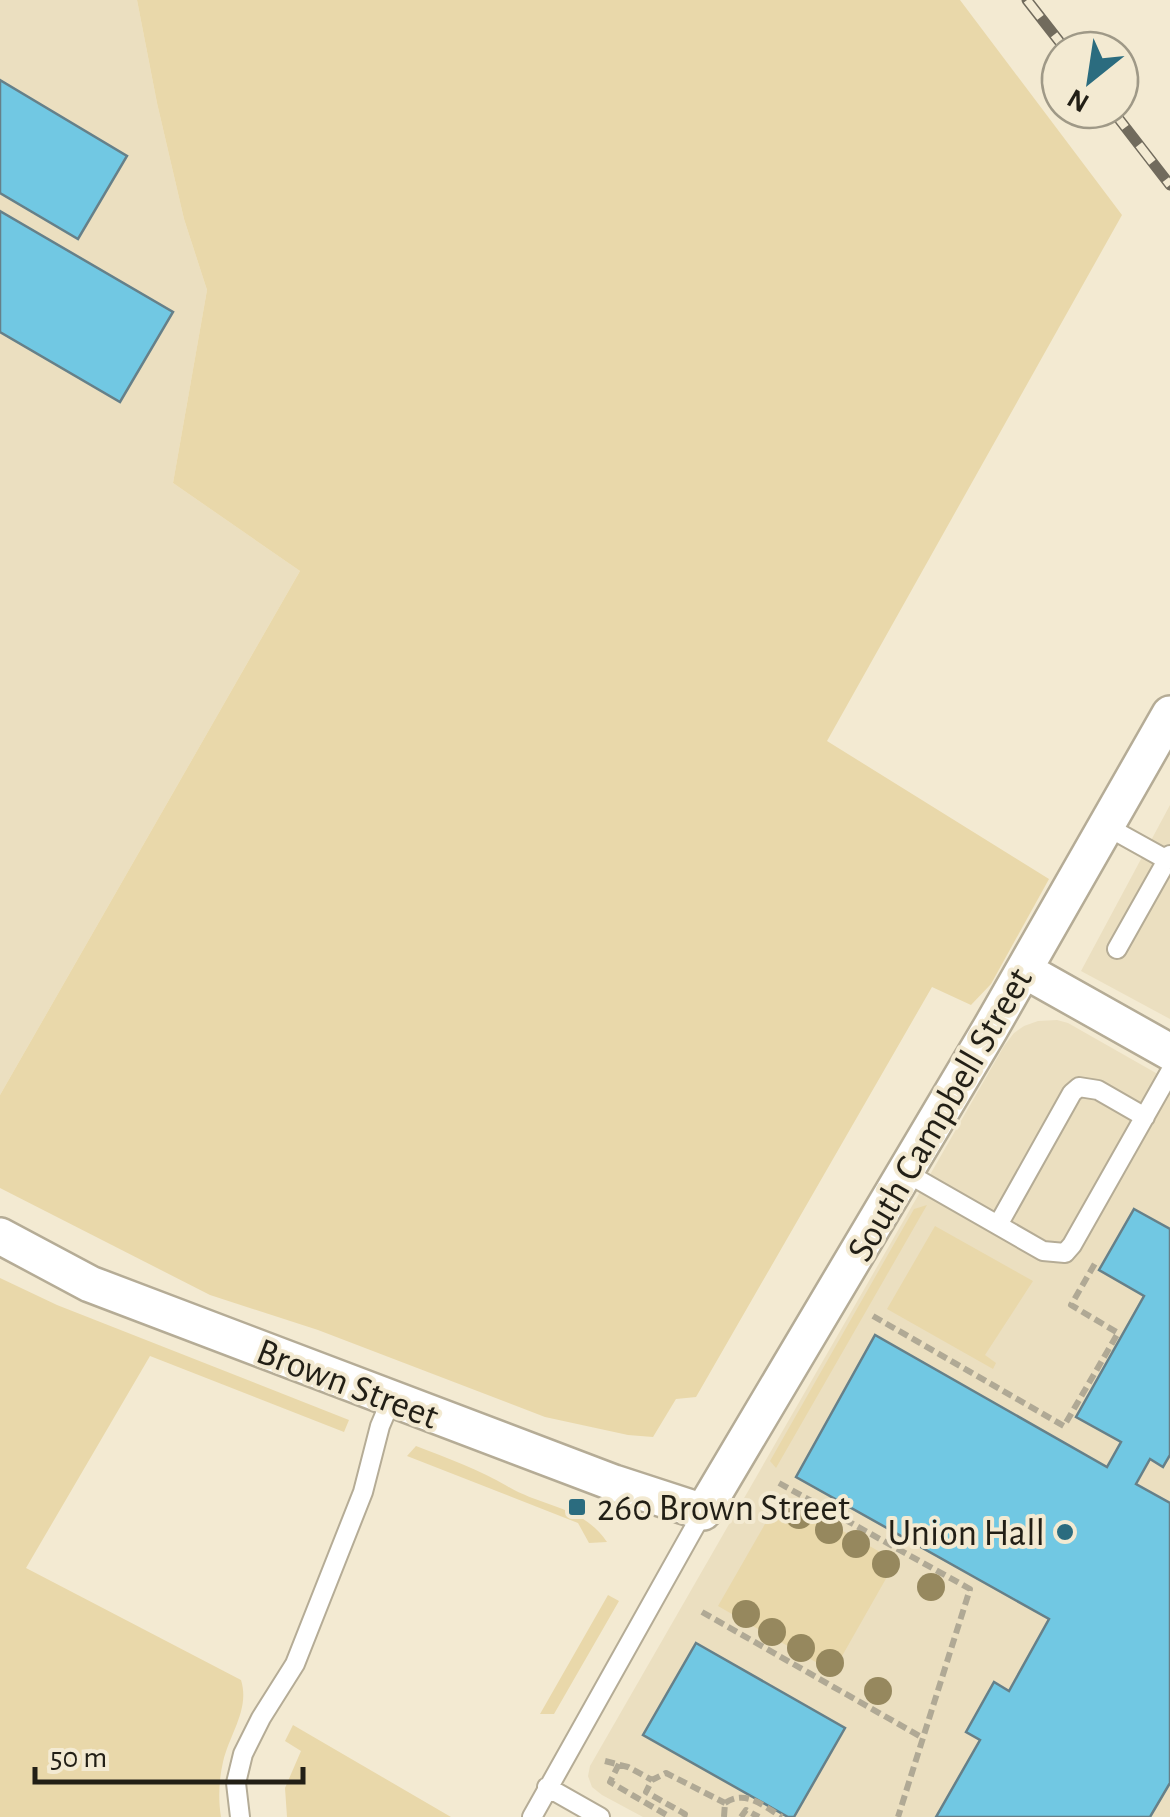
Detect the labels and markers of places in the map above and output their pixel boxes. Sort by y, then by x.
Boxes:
place label: 260 Brown Street [597,1490,850,1528]
marker: 260 Brown Street [566,1496,588,1518]
place label: Union Hall [887,1515,1045,1553]
marker: Union Hall [1054,1521,1076,1543]

